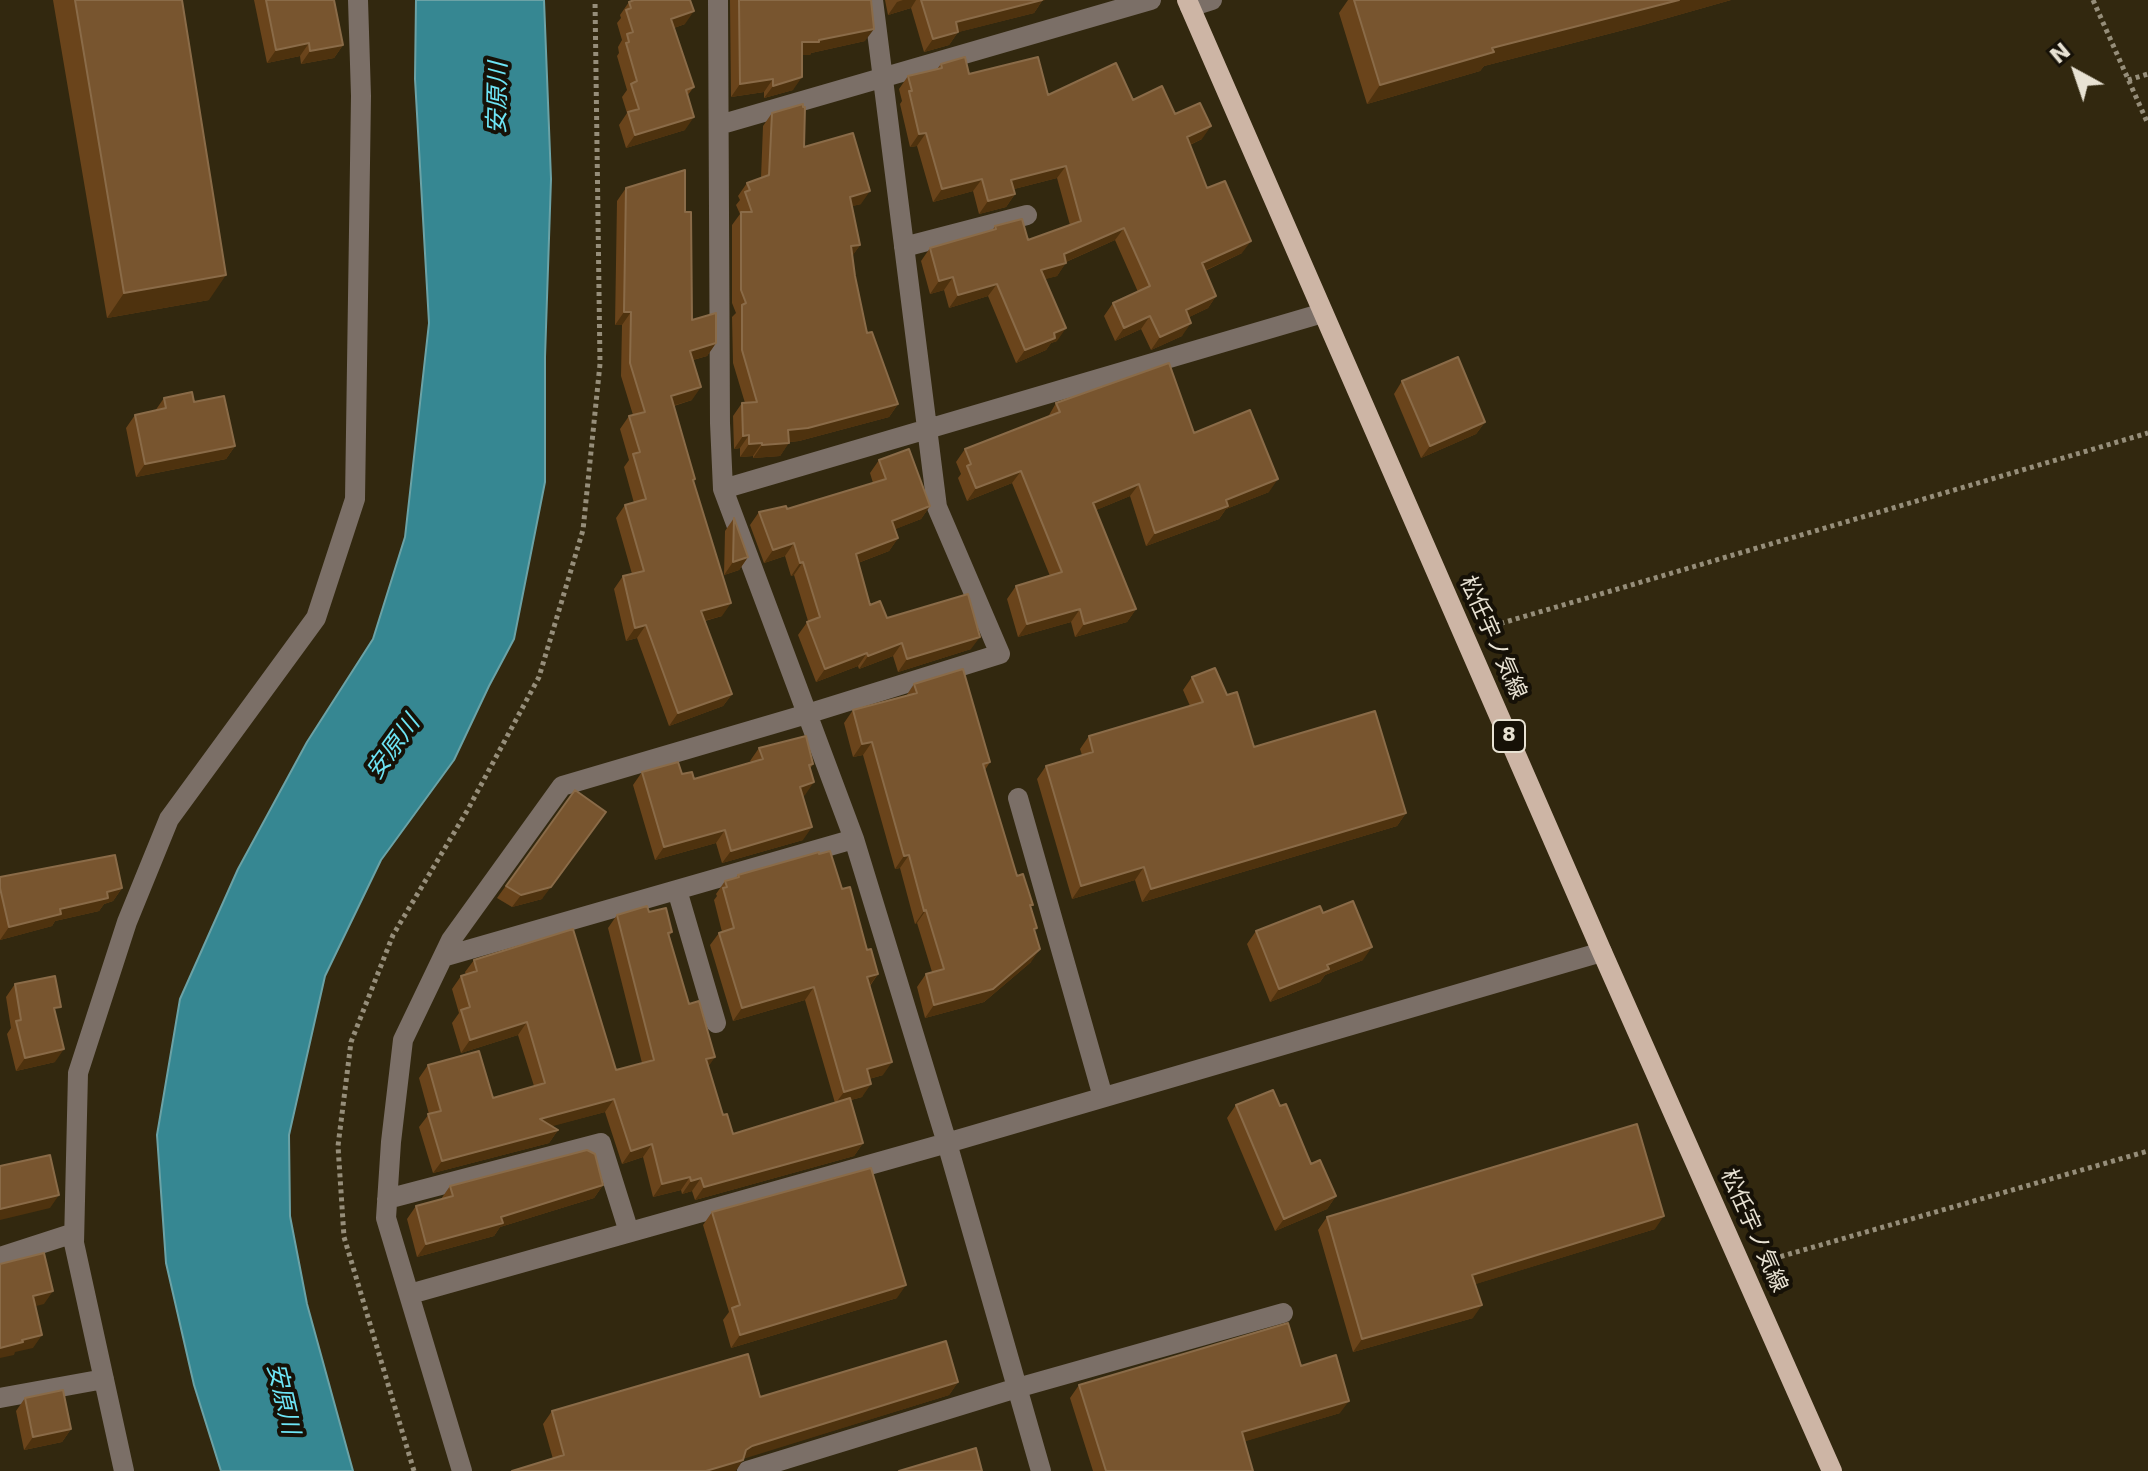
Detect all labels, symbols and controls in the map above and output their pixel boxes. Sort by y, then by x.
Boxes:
north arrow [2036,32,2116,112]
text: N [2045,38,2075,69]
water label: 安原川 [484,62,514,134]
street label: 松任宇ノ気線 [1453,572,1531,704]
water label: 安原川 [361,710,427,786]
road number: 8 [1493,720,1525,752]
street label: 松任宇ノ気線 [1714,1165,1792,1297]
water label: 安原川 [260,1361,304,1437]

